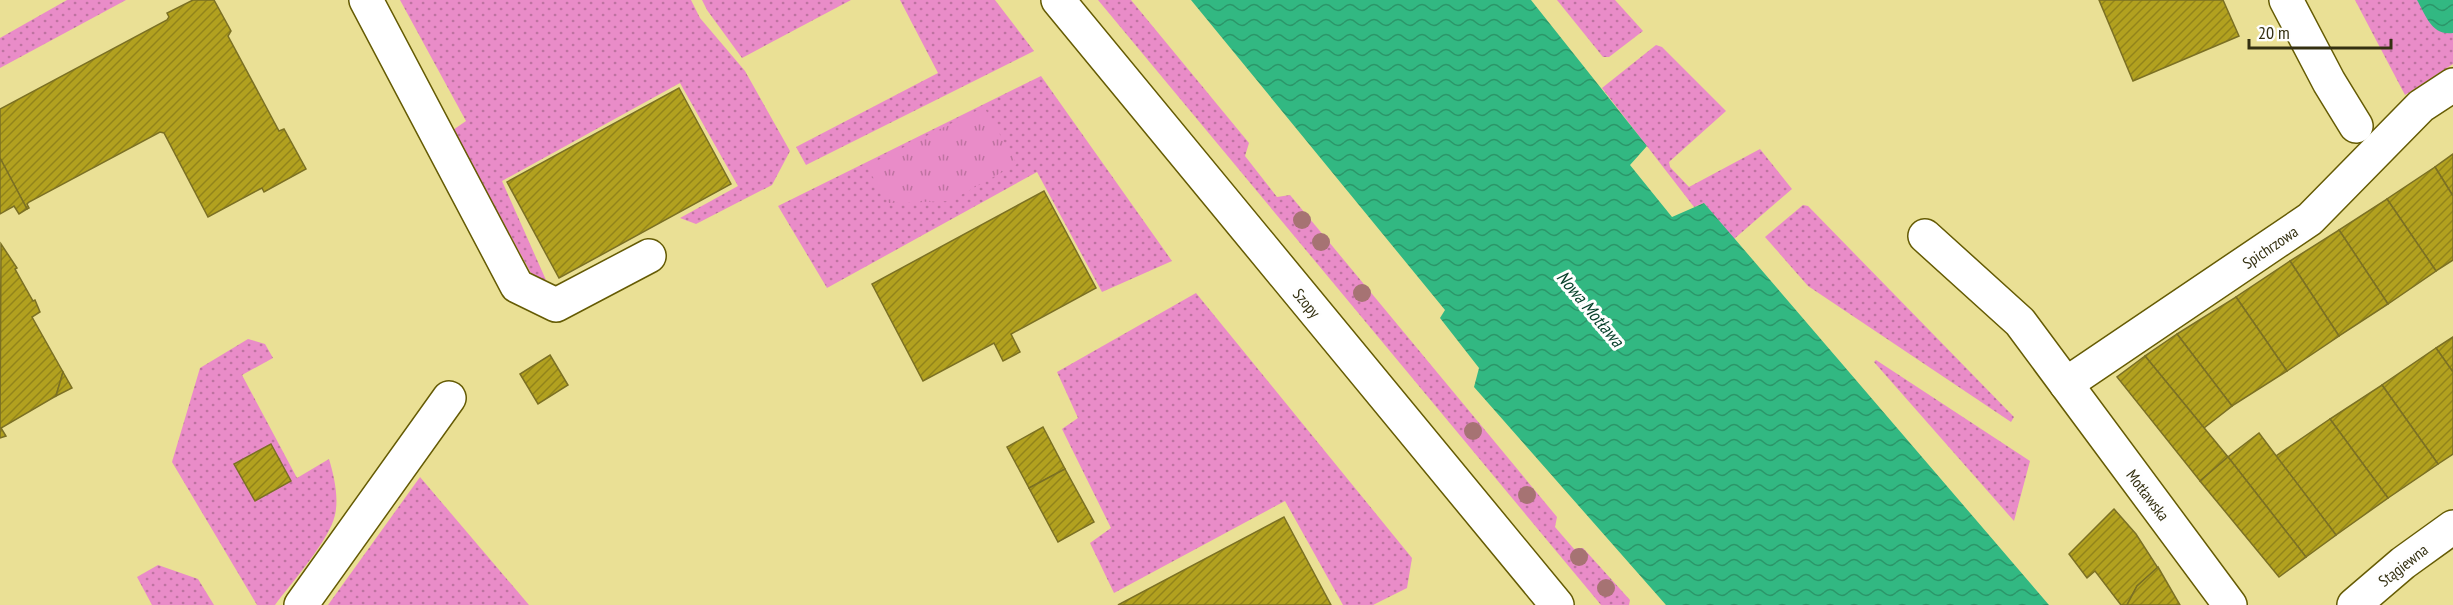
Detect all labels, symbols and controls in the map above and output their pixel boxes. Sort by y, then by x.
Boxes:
scale bar [2249,12,2392,50]
text: 20 m [2258,21,2290,44]
street label: Spichrzowa [2238,221,2302,273]
water label: Nowa Motława [1552,266,1629,352]
street label: Szopy [1289,284,1325,322]
street label: Motławska [2122,465,2174,525]
street label: Stągiewna [2374,539,2432,591]

